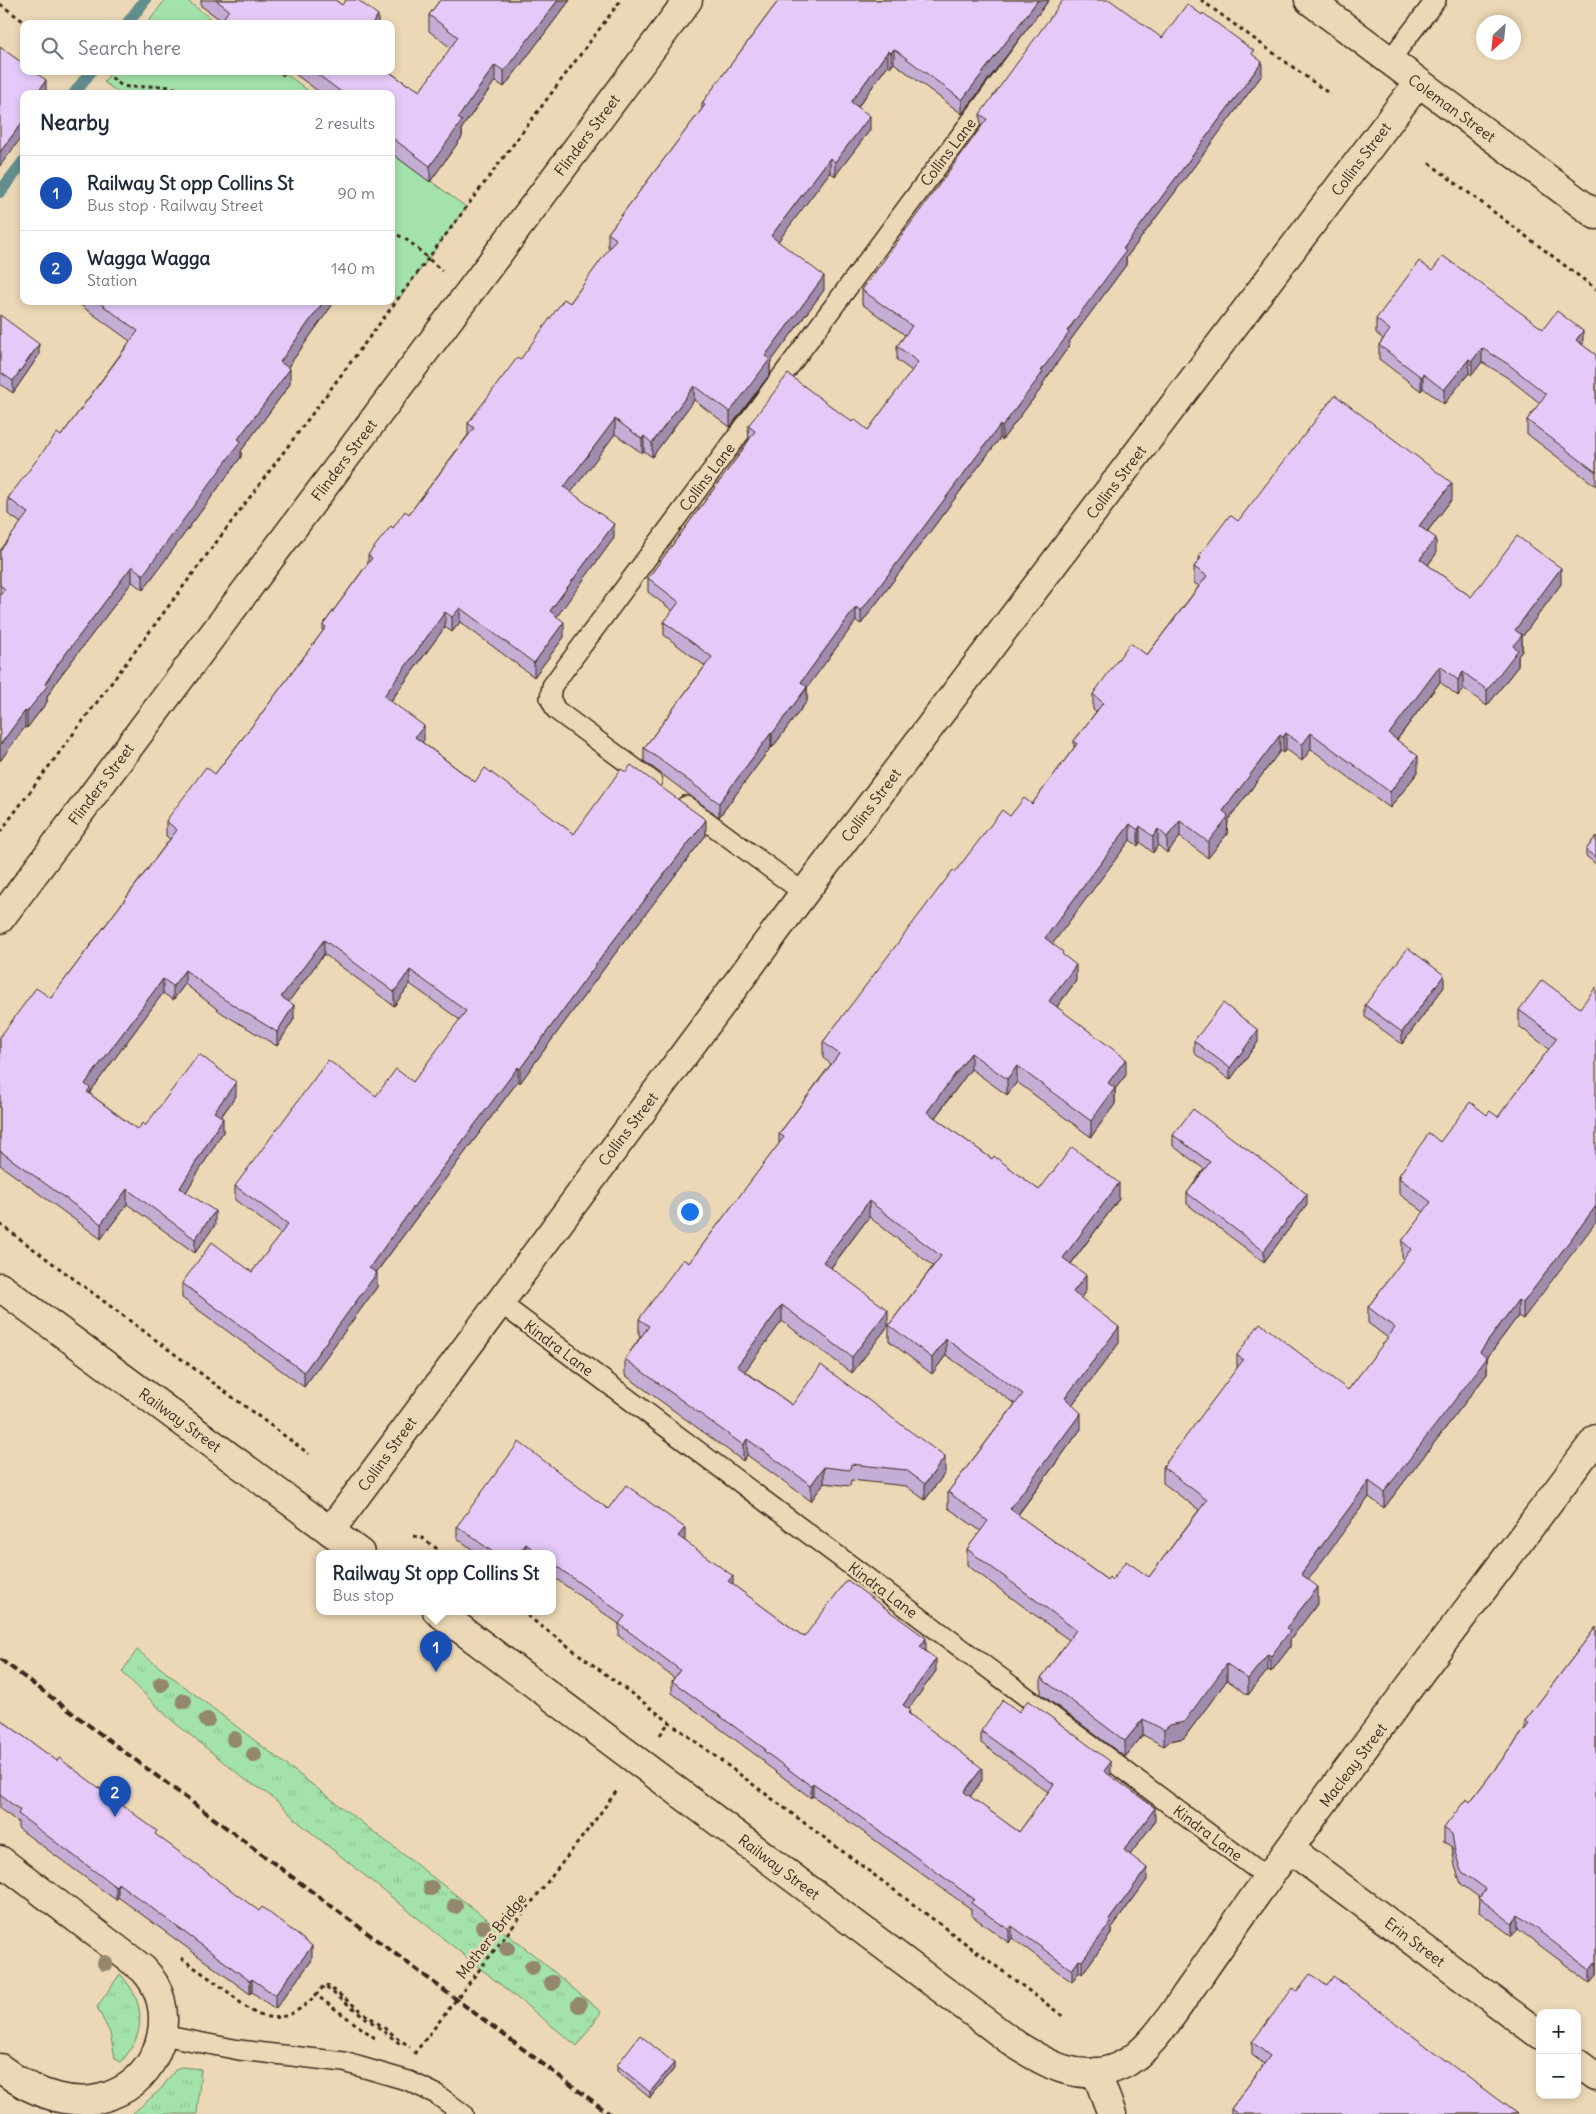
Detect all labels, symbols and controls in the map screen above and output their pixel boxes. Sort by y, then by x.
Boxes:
north arrow [1476,15,1521,60]
search box [20,20,395,75]
icon: search [38,34,66,62]
text: Search here [78,36,181,60]
street label: Coleman Street [1405,70,1499,146]
street label: Flinders Street [550,90,624,180]
text: Nearby [40,109,110,136]
text: 2 results [315,113,375,133]
street label: Collins Lane [916,114,980,190]
street label: Collins Street [1327,118,1395,200]
text: Railway St opp Collins St [87,171,294,195]
text: 1 [53,183,59,203]
text: 90 m [337,183,375,203]
text: Bus stop · Railway Street [87,195,264,215]
text: Wagga Wagga [87,246,210,270]
text: 2 [52,258,60,278]
text: 140 m [331,258,375,278]
text: Station [87,270,137,290]
street label: Flinders Street [307,415,381,505]
street label: Collins Lane [675,439,739,515]
street label: Collins Street [1082,441,1150,523]
street label: Flinders Street [64,739,138,829]
street label: Collins Street [837,764,905,846]
street label: Collins Street [594,1088,662,1170]
your location [677,1199,703,1225]
street label: Kindra Lane [521,1316,597,1380]
street label: Railway Street [135,1384,225,1456]
street label: Collins Street [354,1413,420,1495]
popup [316,1550,556,1615]
street label: Kindra Lane [845,1558,921,1622]
text: Railway St opp Collins St [333,1561,539,1585]
text: Bus stop [333,1585,394,1605]
pin: 1 [420,1631,452,1672]
street label: Macleay Street [1315,1719,1391,1811]
pin: 2 [99,1776,131,1817]
street label: Kindra Lane [1170,1801,1246,1865]
street label: Railway Street [734,1830,824,1904]
street label: Mothers Bridge [452,1889,530,1983]
street label: Erin Street [1381,1913,1449,1971]
map controls [1536,2009,1581,2099]
button: + [1536,2009,1581,2054]
button: − [1536,2054,1581,2099]

